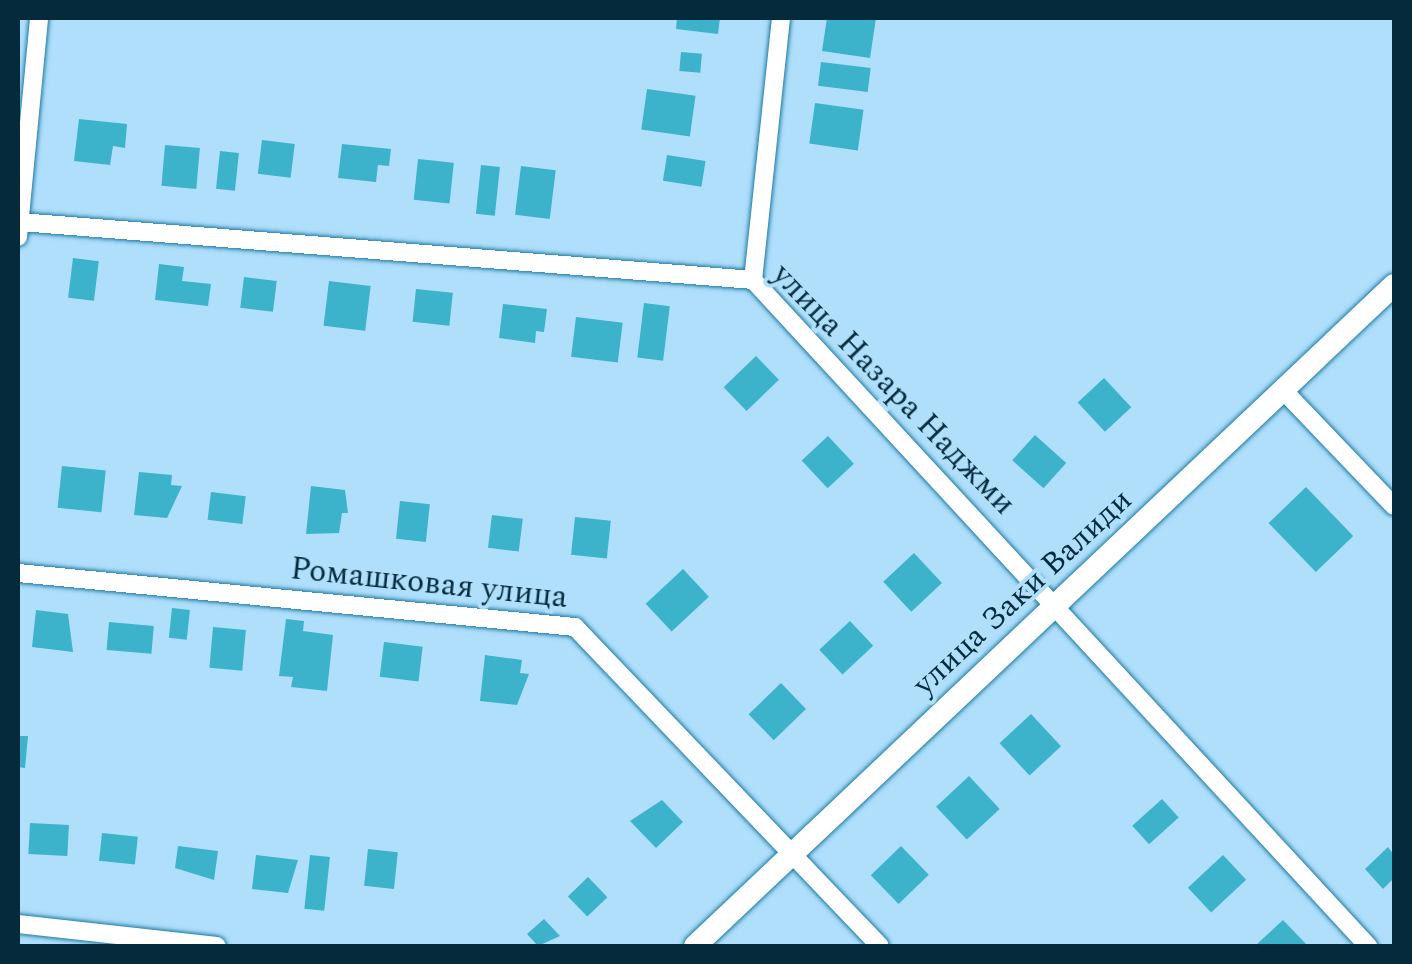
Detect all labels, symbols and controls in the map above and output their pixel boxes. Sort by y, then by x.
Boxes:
street label: улица Назара Наджми [763,256,1023,524]
street label: улица Заки Валиди [906,482,1140,704]
street label: Ромашковая улица [289,550,569,618]

